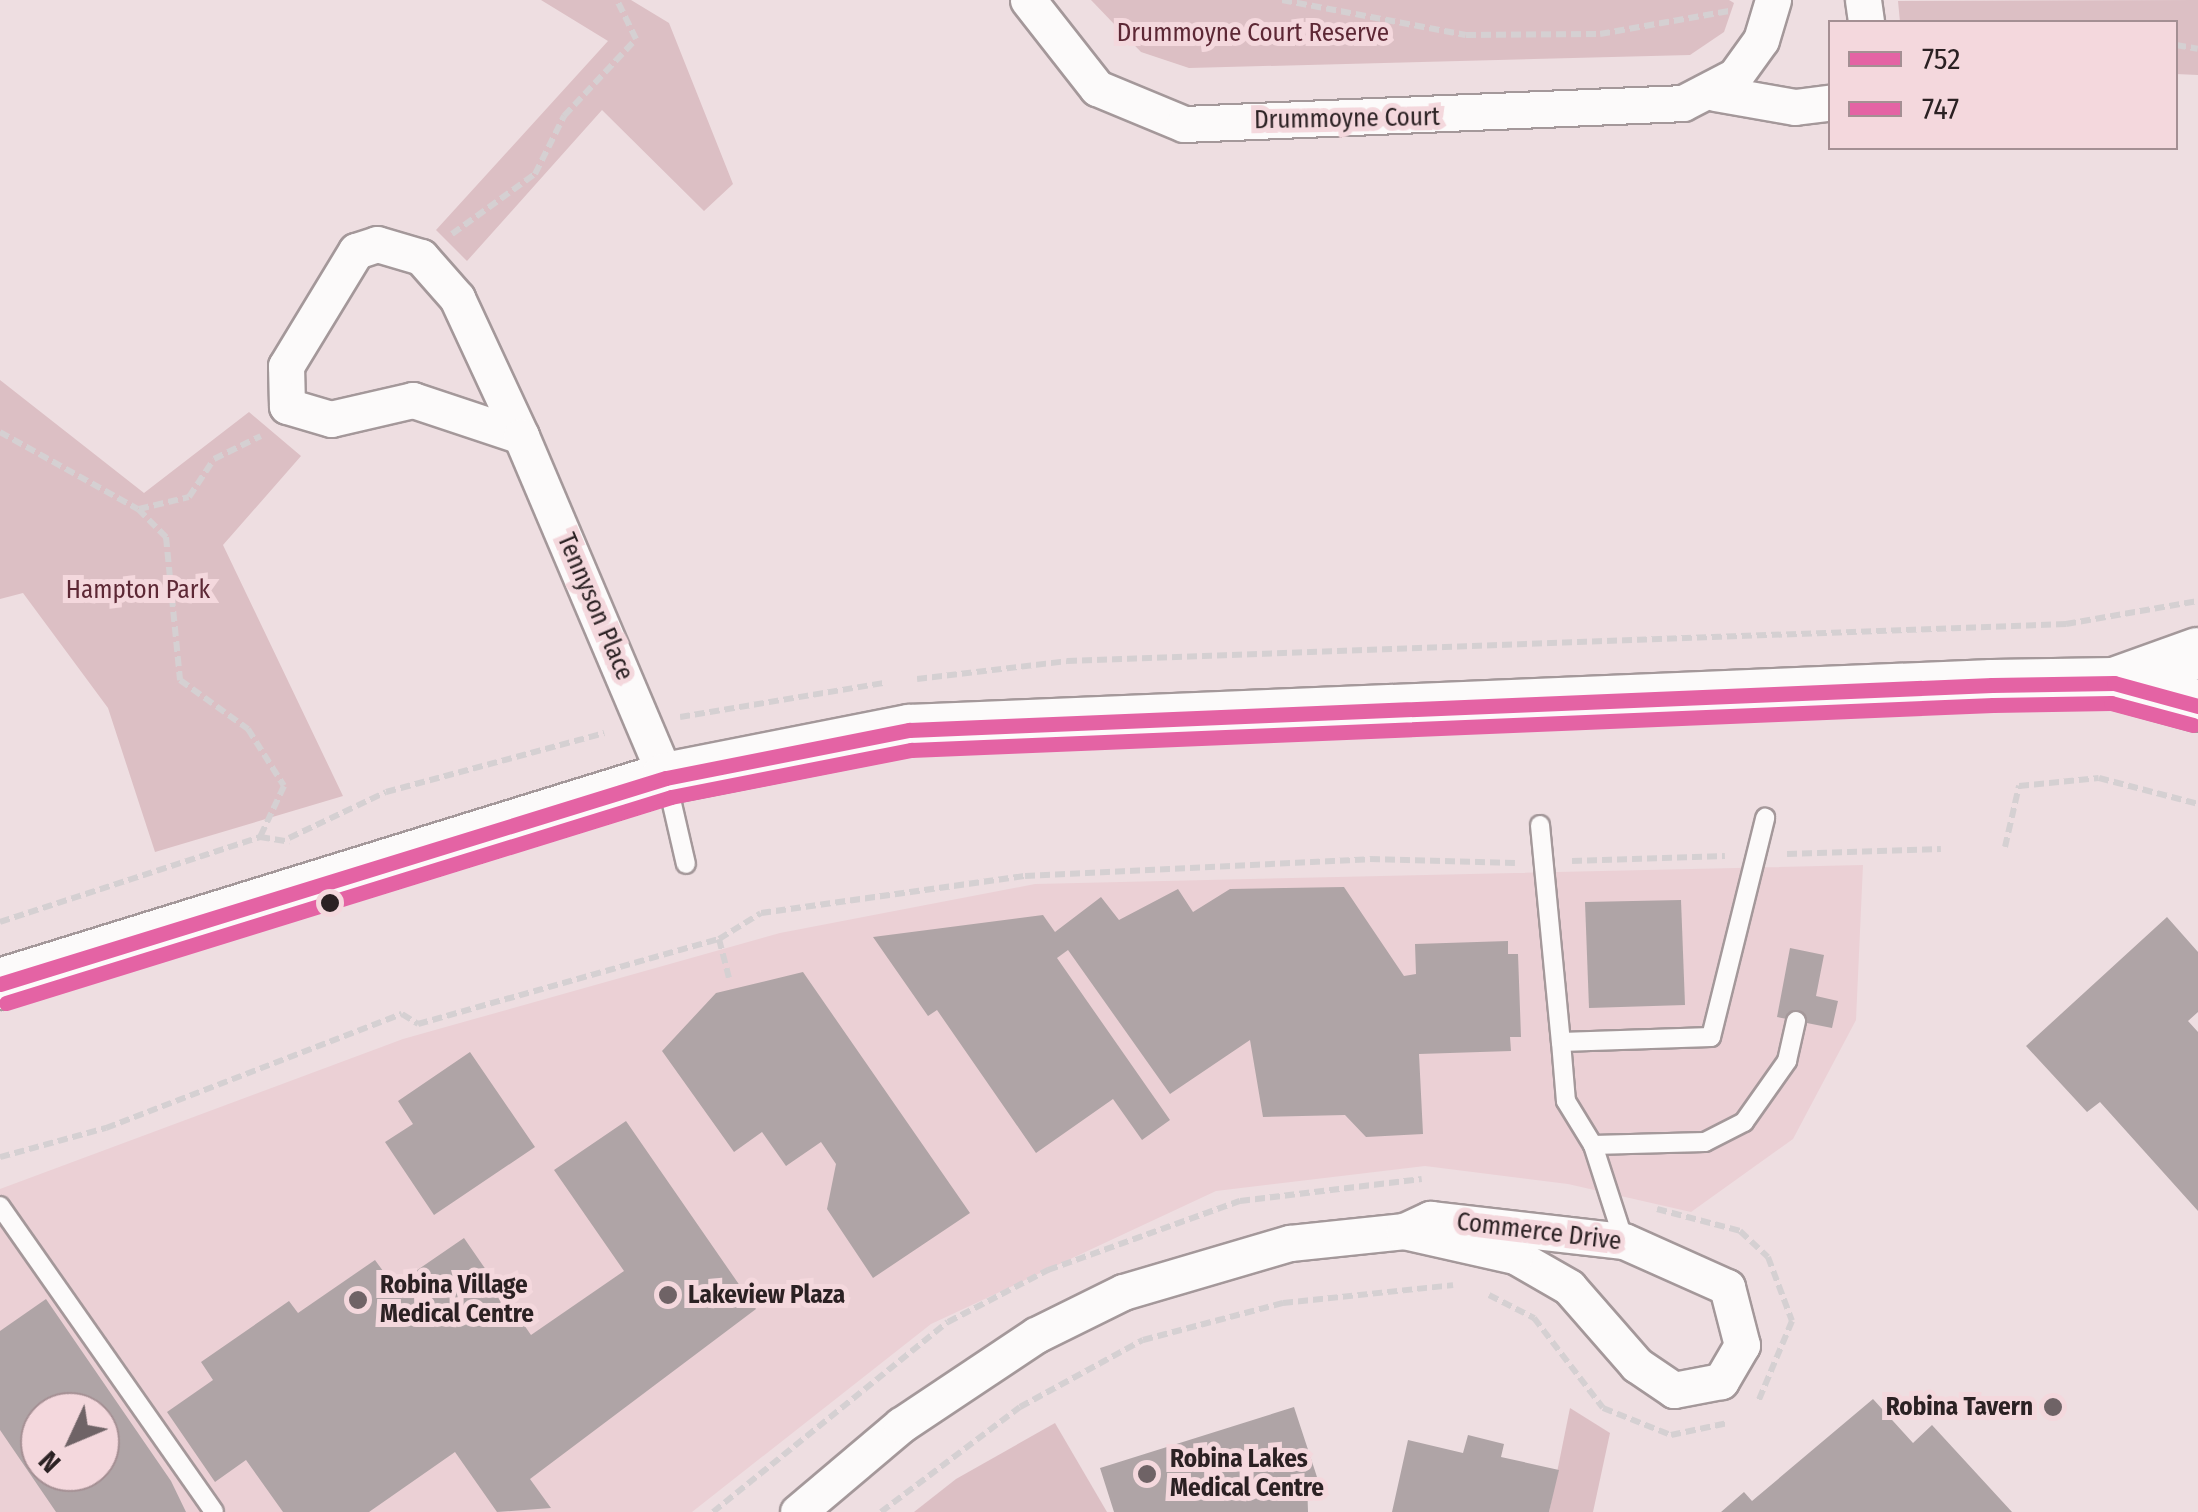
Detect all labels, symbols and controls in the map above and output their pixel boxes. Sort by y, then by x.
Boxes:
park label: Drummoyne Court Reserve [1117,18,1389,48]
legend [1828,20,2178,150]
text: 752 [1922,41,1960,77]
text: 747 [1922,91,1959,127]
street label: Drummoyne Court [1254,102,1440,136]
street label: Tennyson Place [551,529,639,685]
park label: Hampton Park [66,575,210,605]
unlabelled marker [320,893,340,913]
street label: Commerce Drive [1455,1207,1623,1257]
place label: Robina Village Medical Centre [380,1271,534,1330]
place label: Lakeview Plaza [688,1280,845,1310]
marker: Lakeview Plaza [657,1284,679,1306]
marker: Robina Village Medical Centre [345,1287,371,1313]
north arrow [20,1392,120,1492]
place label: Robina Tavern [1886,1392,2033,1422]
marker: Robina Tavern [2042,1396,2064,1418]
text: N [32,1444,67,1479]
place label: Robina Lakes Medical Centre [1170,1445,1324,1504]
marker: Robina Lakes Medical Centre [1134,1461,1160,1487]

